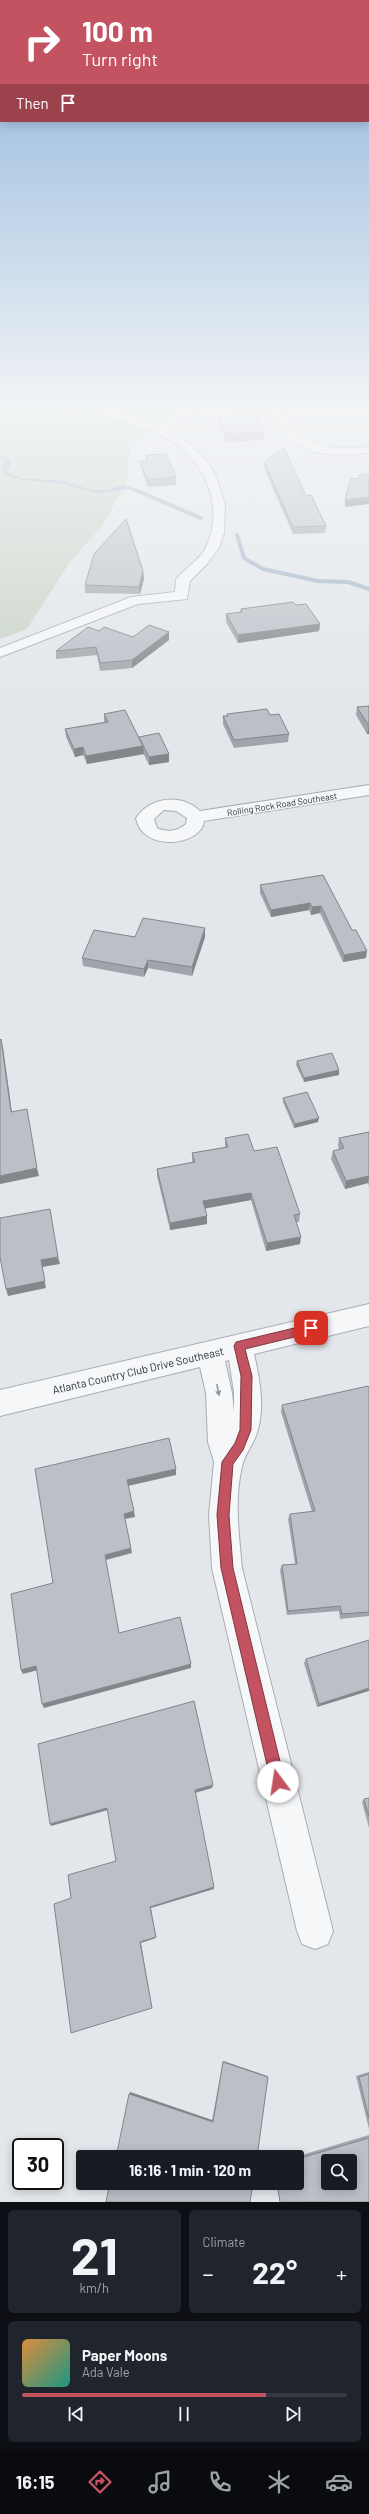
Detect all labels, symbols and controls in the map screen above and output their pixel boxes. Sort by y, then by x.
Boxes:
text: 100 m [82,14,153,48]
icon: right [16,16,68,68]
text: Turn right [82,48,158,70]
icon: arrive [57,92,79,114]
text: Then [16,94,49,112]
street label: Rolling Rock Road Southeast [226,790,338,818]
pin [294,1311,328,1345]
icon: arrive [300,1317,322,1339]
street label: Atlanta Country Club Drive Southeast [51,1344,225,1396]
one-way arrow [216,1384,222,1396]
position arrow [257,1761,299,1803]
speed limit sign: 30 [12,2138,64,2190]
map controls [321,2154,357,2190]
button: search [321,2154,357,2190]
text: 16:16 · 1 min · 120 m [129,2161,251,2179]
text: 21 [71,2223,118,2285]
text: Climate [203,2234,246,2250]
text: 22° [252,2254,297,2290]
text: − [203,2260,214,2286]
text: + [336,2260,347,2286]
text: km/h [80,2280,109,2296]
text: Paper Moons [82,2346,167,2364]
text: Ada Vale [82,2364,130,2380]
icon: previous [65,2403,87,2425]
icon: pause [173,2403,195,2425]
icon: next [282,2403,304,2425]
icon: directions [86,2468,114,2496]
icon: music [146,2468,174,2496]
icon: phone [206,2468,234,2496]
icon: climate [265,2468,293,2496]
icon: car [325,2468,353,2496]
text: 16:15 [16,2471,55,2493]

